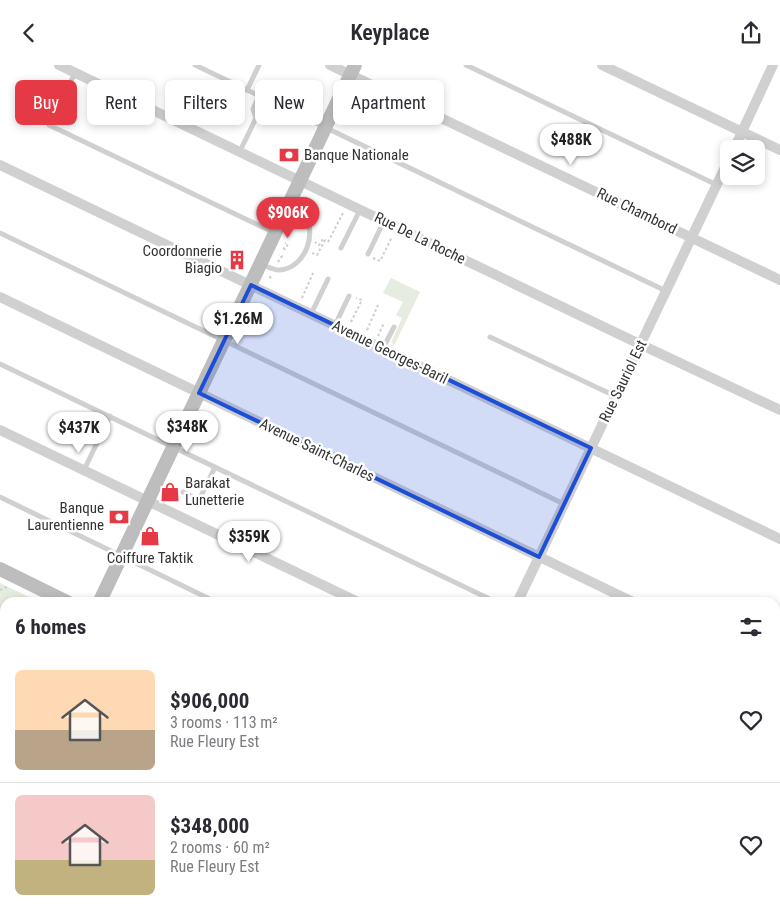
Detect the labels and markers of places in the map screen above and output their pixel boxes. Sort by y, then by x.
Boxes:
pin: $488K [536,123,606,166]
bank icon: Banque Nationale [278,144,300,166]
place label: Banque Nationale [304,146,409,164]
pin: $906K [253,197,323,239]
place label: Coordonnerie Biagio [142,242,222,277]
building icon: Coordonnerie Biagio [226,249,248,271]
pin: $1.26M [197,303,279,345]
pin: $437K [44,411,114,454]
pin: $348K [152,411,222,453]
place label: Barakat Lunetterie [185,474,244,509]
shop icon: Barakat Lunetterie [159,481,181,503]
place label: Banque Laurentienne [27,499,104,534]
bank icon: Banque Laurentienne [108,506,130,528]
pin: $359K [214,521,284,563]
shop icon: Coiffure Taktik [139,525,161,547]
place label: Coiffure Taktik [107,549,193,567]

